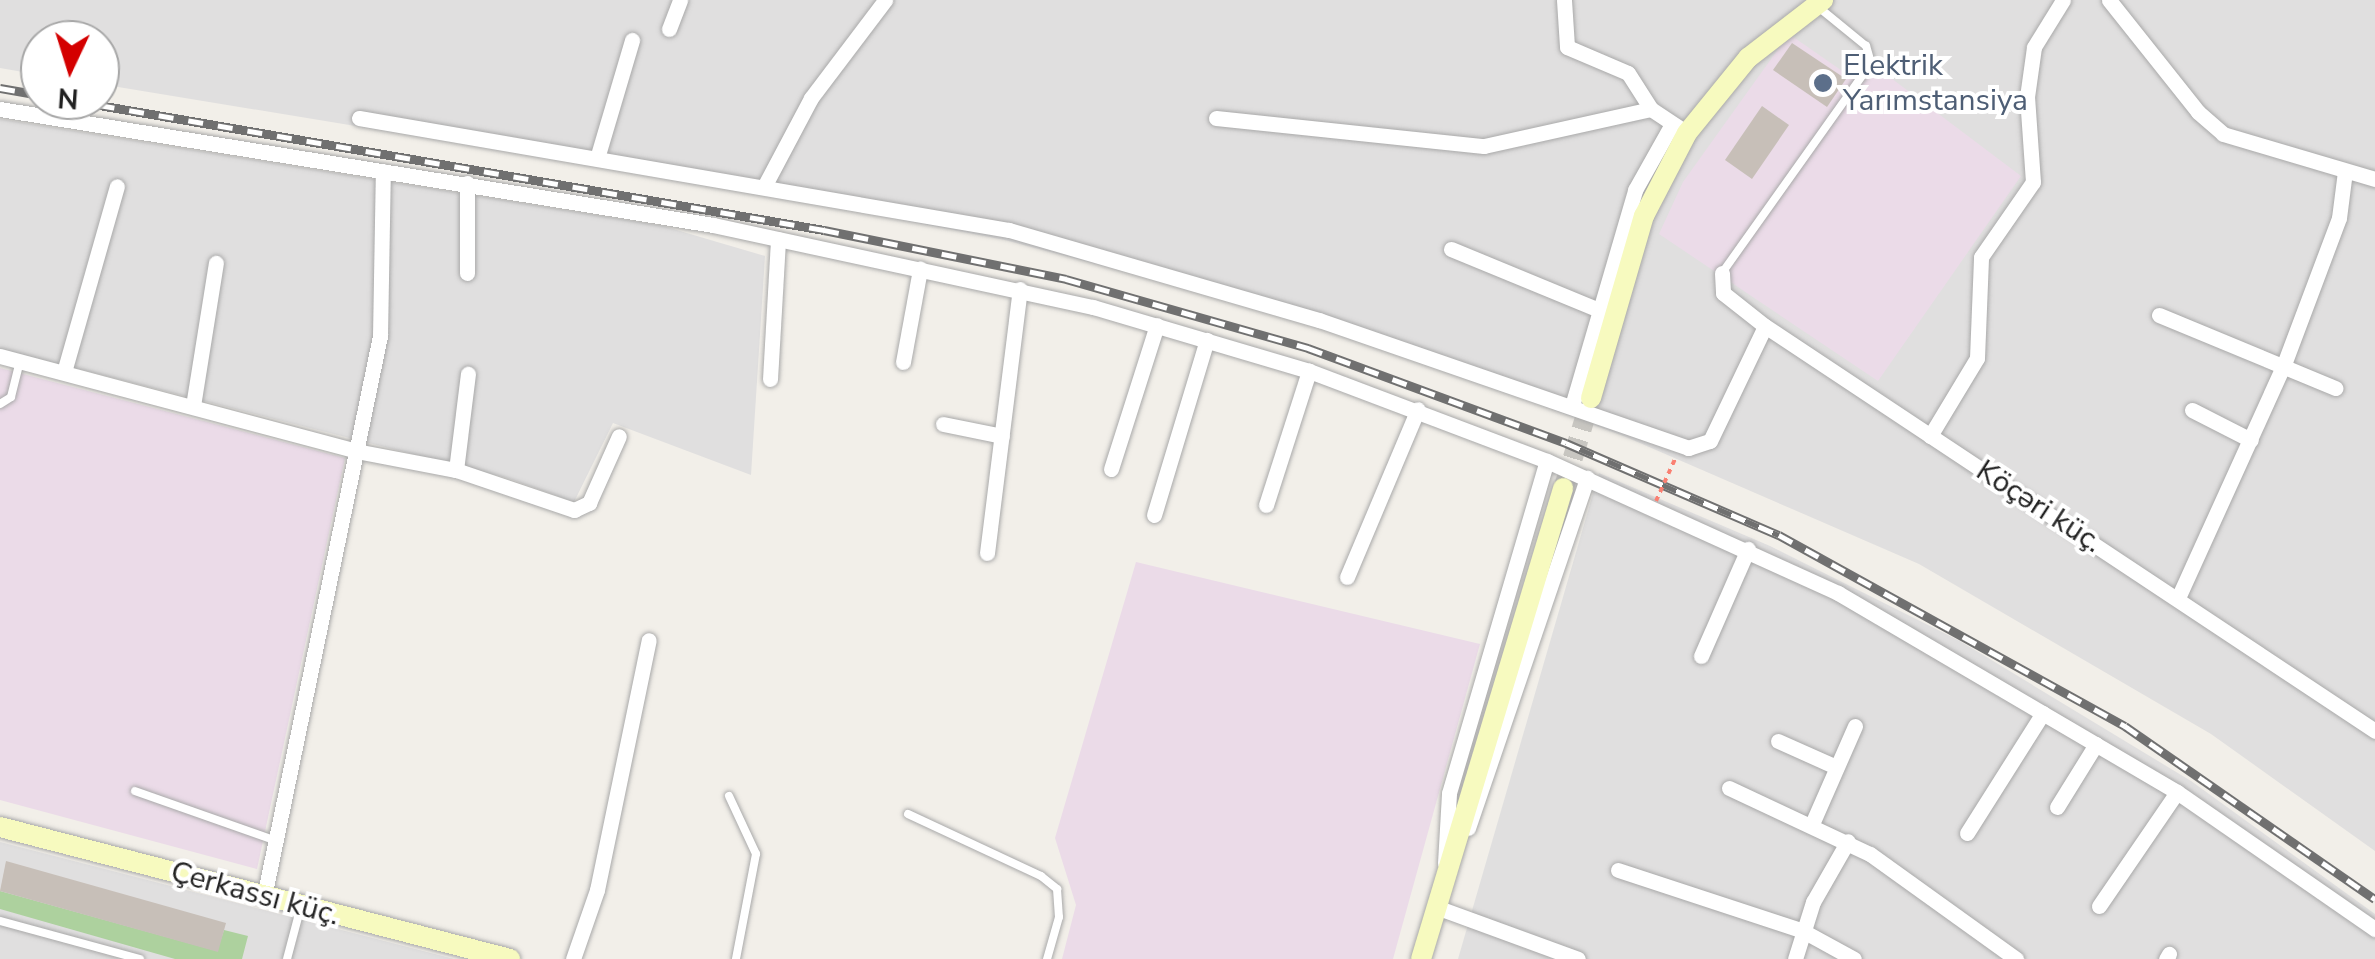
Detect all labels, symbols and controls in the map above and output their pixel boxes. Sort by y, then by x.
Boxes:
north arrow [20,20,120,120]
place label: Elektrik Yarımstansiya [1843,48,2028,118]
marker: Elektrik Yarımstansiya [1812,72,1834,94]
text: N [56,78,80,118]
street label: Köçəri küç. [1969,453,2109,561]
street label: Çerkassı küç. [167,854,343,934]

